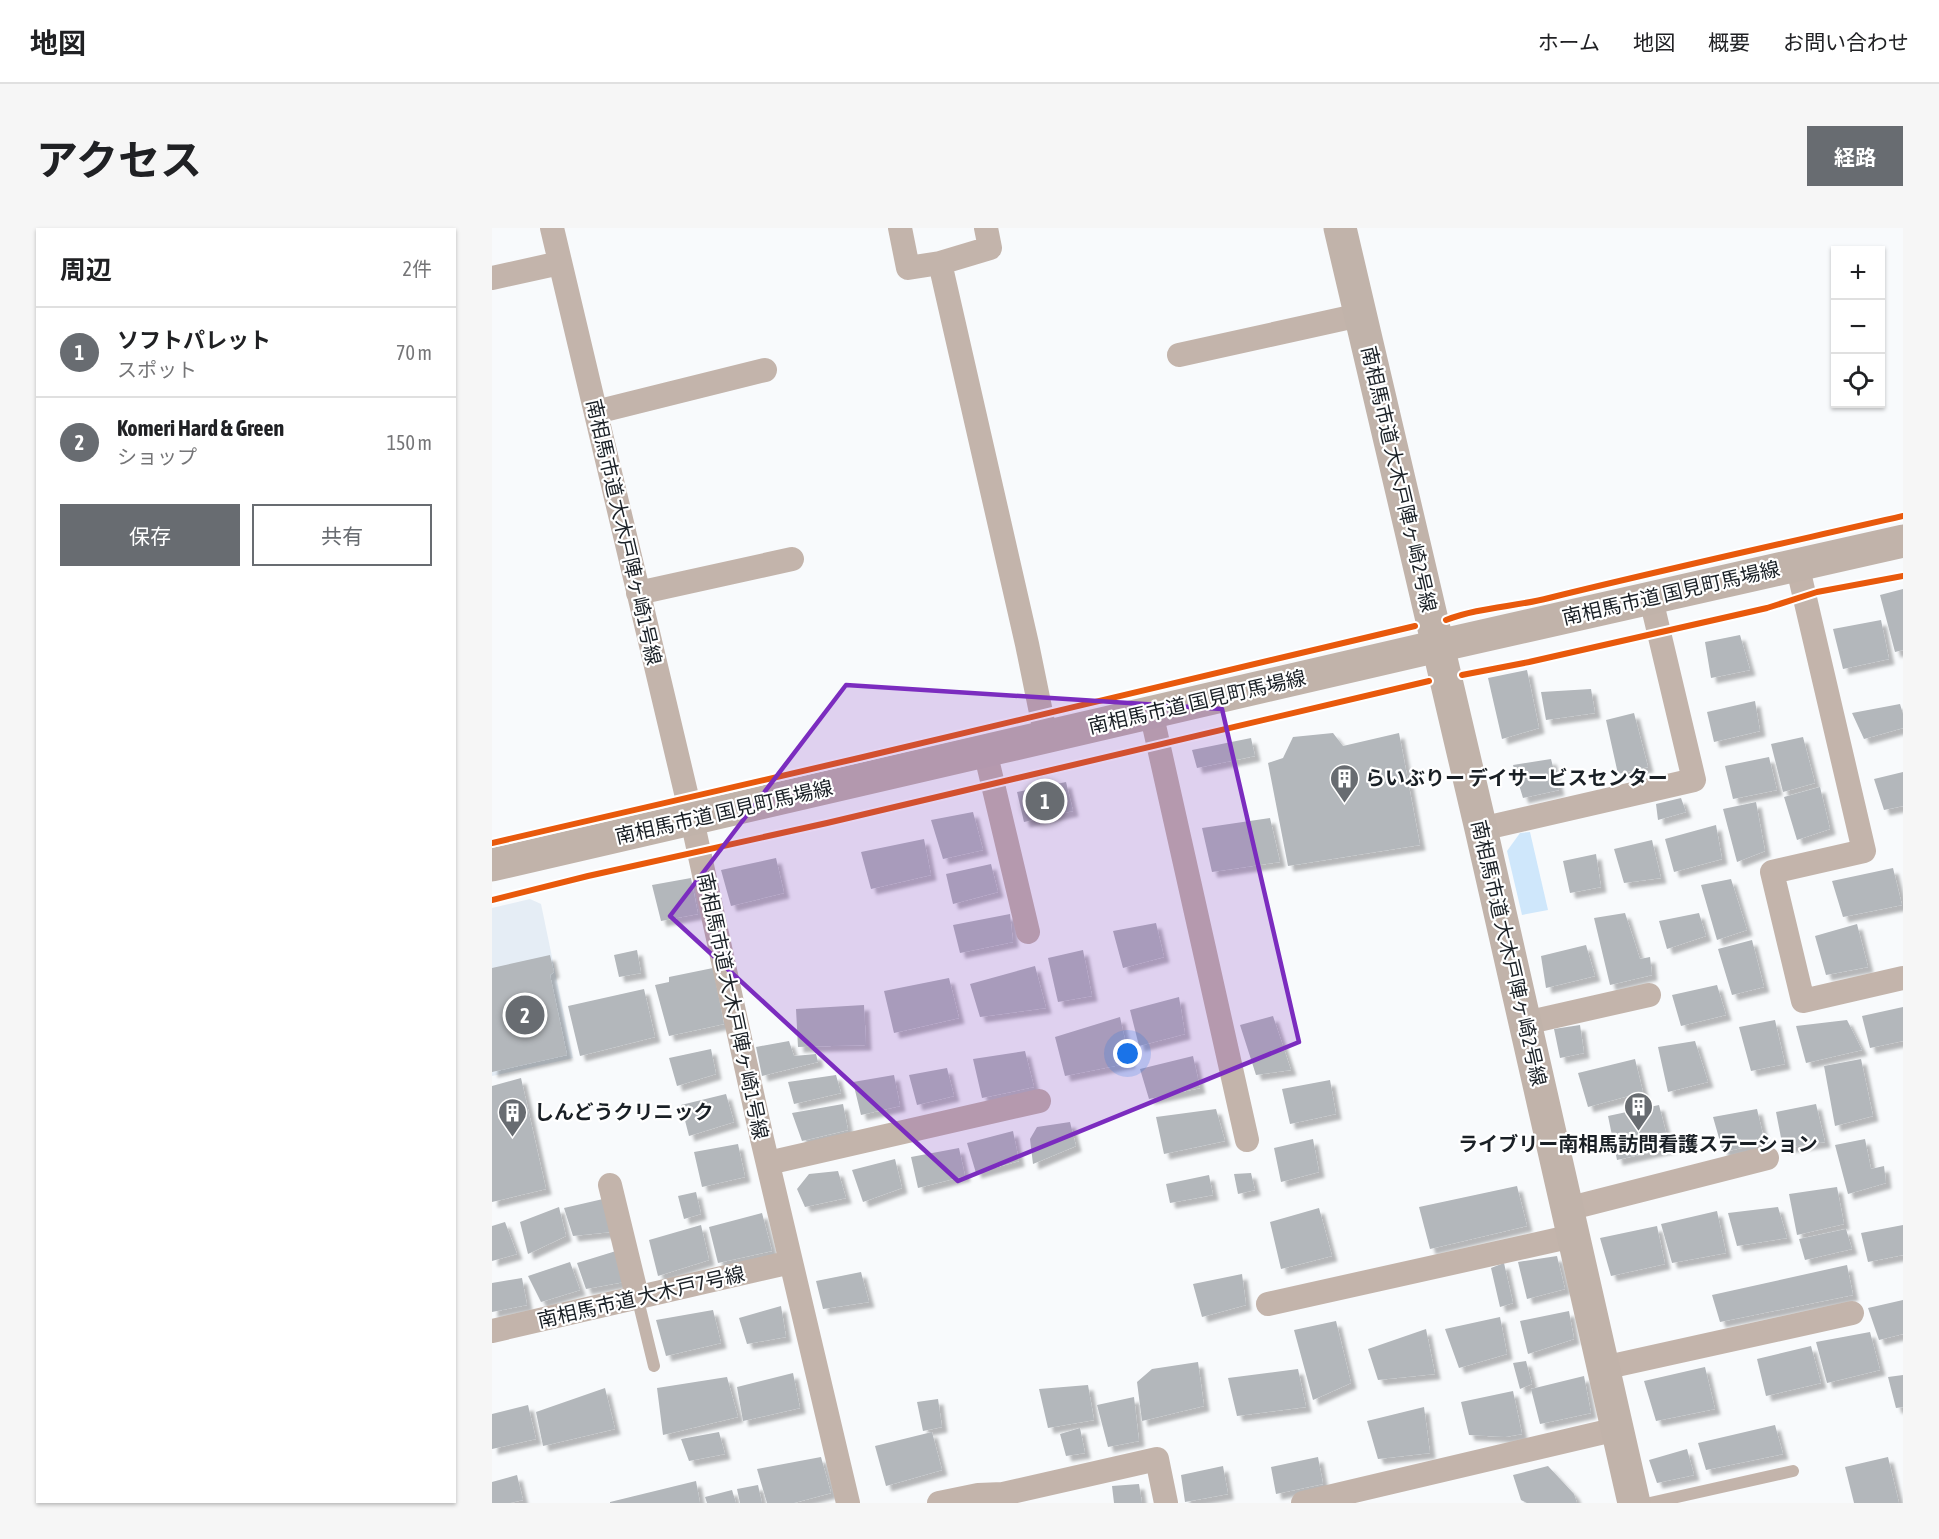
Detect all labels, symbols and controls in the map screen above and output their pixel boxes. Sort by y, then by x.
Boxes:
text: 地図 [30,27,86,59]
text: ホーム [1538,30,1600,54]
text: 地図 [1633,30,1675,54]
text: 概要 [1708,30,1750,54]
text: お問い合わせ [1783,30,1909,54]
button: 経路 [1807,126,1903,186]
text: アクセス [36,136,202,184]
map controls [1831,246,1885,408]
button: + [1831,246,1885,300]
text: 周辺 [60,255,112,285]
text: 2件 [403,257,432,280]
button: − [1831,300,1885,354]
text: ソフトパレット [117,327,271,353]
text: 1 [75,341,84,364]
text: 70 m [396,341,432,364]
street label: 南相馬市道 大木戸陣ヶ崎2号線 [1358,344,1441,614]
button: locate [1831,354,1885,408]
text: スポット [117,358,197,381]
street label: 南相馬市道 大木戸陣ヶ崎1号線 [583,397,666,667]
text: Komeri Hard & Green [117,415,284,441]
text: 2 [75,431,84,454]
text: 150 m [387,431,432,454]
text: ショップ [117,445,197,468]
button: 保存 [60,504,240,566]
button: 共有 [252,504,432,566]
street label: 南相馬市道 国見町馬場線 [1560,556,1782,629]
street label: 南相馬市道 国見町馬場線 [1086,665,1308,738]
building icon: らいぶりー デイサービスセンター [1328,762,1360,804]
place label: らいぶりー デイサービスセンター [1365,766,1668,789]
street label: 南相馬市道 国見町馬場線 [613,775,835,848]
pin: 1 [1026,778,1064,824]
street label: 南相馬市道 大木戸陣ヶ崎2号線 [1468,818,1551,1088]
street label: 南相馬市道 大木戸陣ヶ崎1号線 [694,870,773,1141]
pin: 2 [506,992,544,1038]
your location [1113,1039,1142,1068]
building icon: ライブリー南相馬訪問看護ステーション [1622,1090,1654,1132]
building icon: しんどうクリニック [497,1096,529,1138]
place label: しんどうクリニック [534,1100,713,1123]
place label: ライブリー南相馬訪問看護ステーション [1458,1132,1818,1155]
street label: 南相馬市道 大木戸7号線 [535,1261,747,1332]

